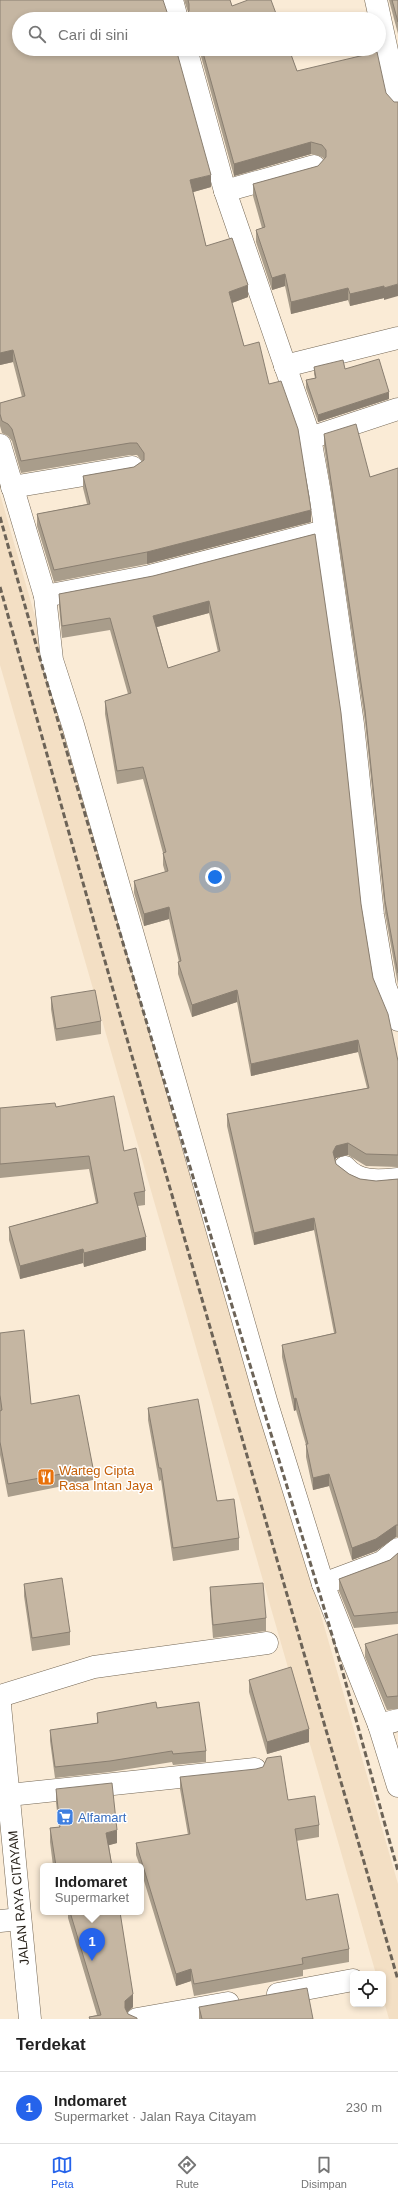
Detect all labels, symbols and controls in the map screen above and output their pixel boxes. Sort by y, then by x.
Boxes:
search box [12,12,386,56]
icon: search [26,23,48,45]
text: Cari di sini [58,26,128,43]
your location [205,867,225,887]
place label: Warteg Cipta Rasa Intan Jaya [59,1463,154,1493]
restaurant icon: Warteg Cipta Rasa Intan Jaya [36,1467,56,1487]
supermarket icon: Alfamart [55,1807,75,1827]
place label: Alfamart [78,1810,127,1825]
street label: JALAN RAYA CITAYAM [5,1830,32,1966]
popup [40,1863,144,1915]
text: Indomaret [55,1873,127,1890]
text: Supermarket [55,1890,129,1905]
pin: 1 [79,1928,105,1961]
map controls [350,1971,386,2007]
button: locate [350,1971,386,2007]
text: Terdekat [16,2035,86,2054]
text: Indomaret [54,2092,127,2109]
text: 1 [25,2100,33,2115]
text: 230 m [346,2100,382,2115]
text: Supermarket · Jalan Raya Citayam [54,2109,256,2124]
tab: Peta [51,2154,74,2190]
tab: Rute [176,2154,199,2190]
tab: Disimpan [301,2154,347,2190]

